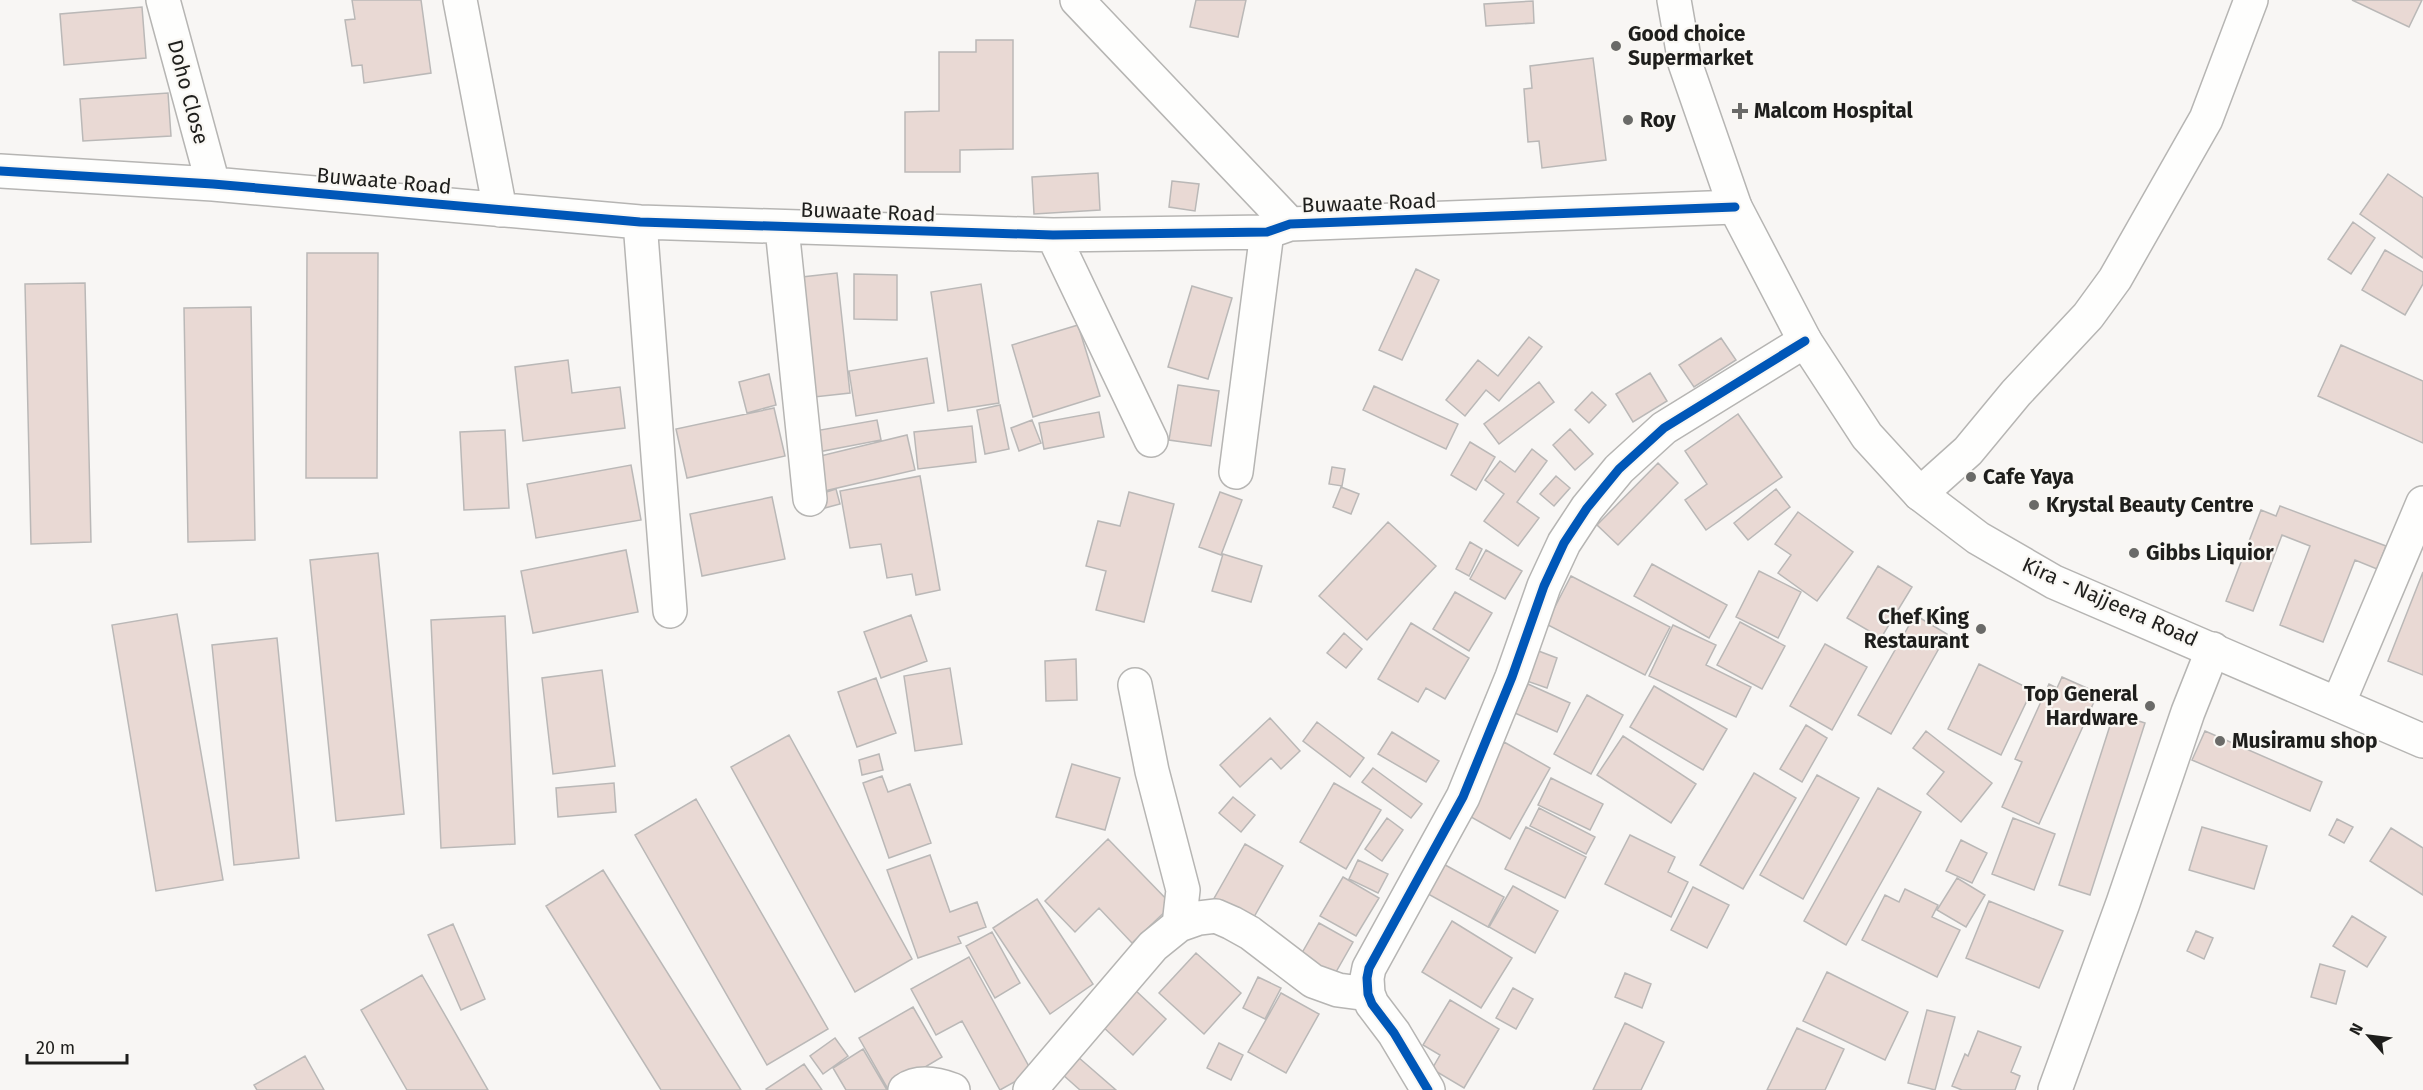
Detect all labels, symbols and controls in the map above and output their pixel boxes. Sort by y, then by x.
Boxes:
place label: Good choice Supermarket [1628,21,1754,71]
street label: Doho Close [162,37,214,147]
marker: Good choice Supermarket [1609,39,1623,53]
place label: Malcom Hospital [1754,98,1914,124]
marker: Malcom Hospital [1731,102,1749,120]
place label: Roy [1640,107,1676,133]
marker: Roy [1621,113,1635,127]
street label: Buwaate Road [315,162,453,200]
street label: Buwaate Road [1301,188,1437,218]
street label: Buwaate Road [800,197,936,227]
place label: Cafe Yaya [1983,464,2074,490]
marker: Cafe Yaya [1964,470,1978,484]
place label: Krystal Beauty Centre [2046,492,2254,518]
marker: Krystal Beauty Centre [2027,498,2041,512]
place label: Gibbs Liquior [2146,540,2274,566]
marker: Gibbs Liquior [2127,546,2141,560]
street label: Kira - Najjeera Road [2018,552,2202,652]
place label: Chef King Restaurant [1864,604,1970,654]
marker: Chef King Restaurant [1974,622,1988,636]
place label: Top General Hardware [2024,681,2139,731]
marker: Top General Hardware [2143,699,2157,713]
place label: Musiramu shop [2232,728,2378,754]
marker: Musiramu shop [2213,734,2227,748]
north arrow [2339,1006,2399,1066]
text: N [2345,1020,2367,1038]
scale bar [27,1027,128,1065]
text: 20 m [36,1037,75,1059]

